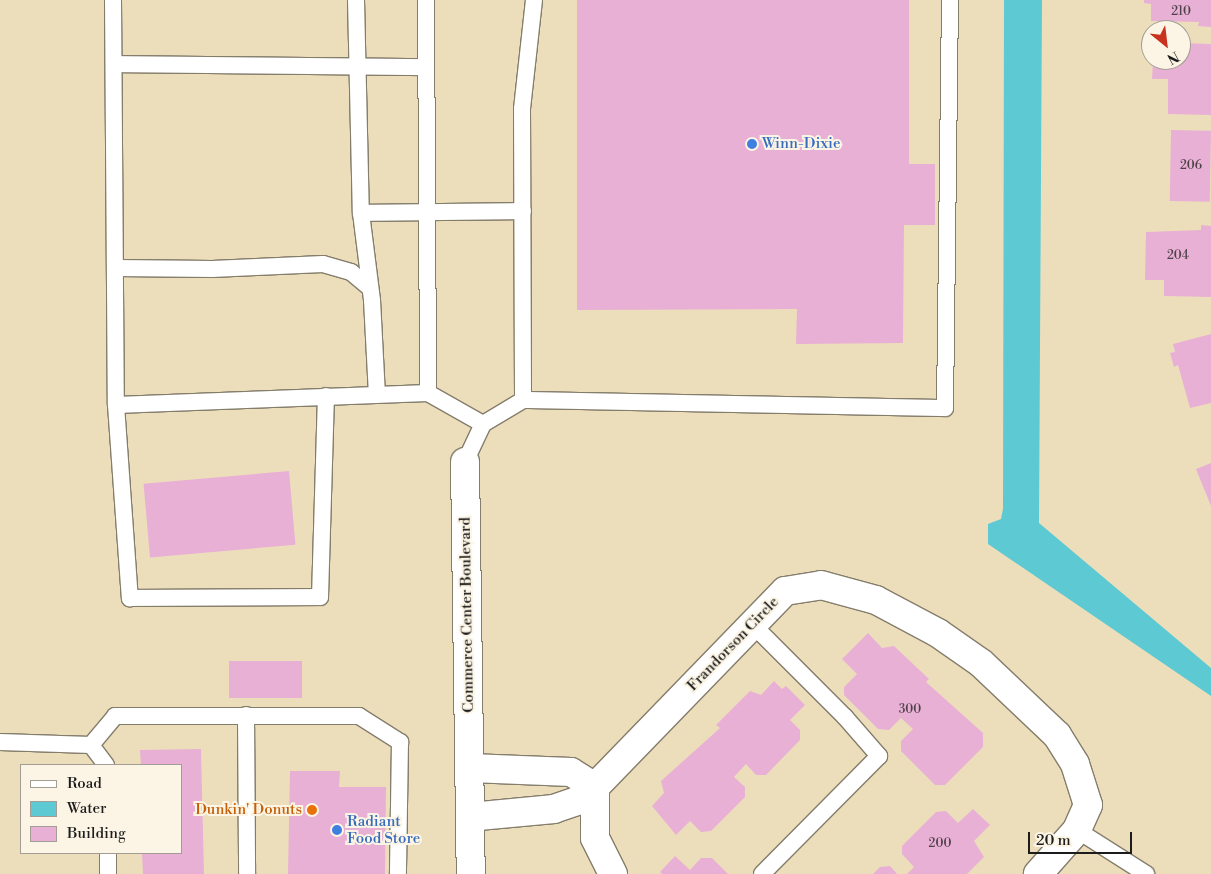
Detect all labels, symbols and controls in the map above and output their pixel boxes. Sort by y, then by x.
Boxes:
house number: 210 [1171,5,1191,19]
north arrow [1141,20,1191,70]
text: N [1164,47,1182,68]
place label: Winn-Dixie [762,135,841,153]
marker: Winn-Dixie [746,138,758,150]
house number: 206 [1180,159,1202,173]
house number: 204 [1167,249,1189,263]
street label: Commerce Center Boulevard [456,517,478,713]
street label: Frandorson Circle [683,593,783,695]
house number: 300 [899,703,921,717]
legend [20,764,182,854]
text: Road [67,774,102,793]
text: Water [67,799,106,818]
place label: Dunkin' Donuts [195,801,302,819]
marker: Dunkin' Donuts [306,804,318,816]
place label: Radiant Food Store [347,812,420,847]
scale bar [1031,822,1135,854]
text: Building [67,824,126,843]
marker: Radiant Food Store [331,824,343,836]
text: 20 m [1036,831,1071,850]
house number: 200 [929,837,951,851]

